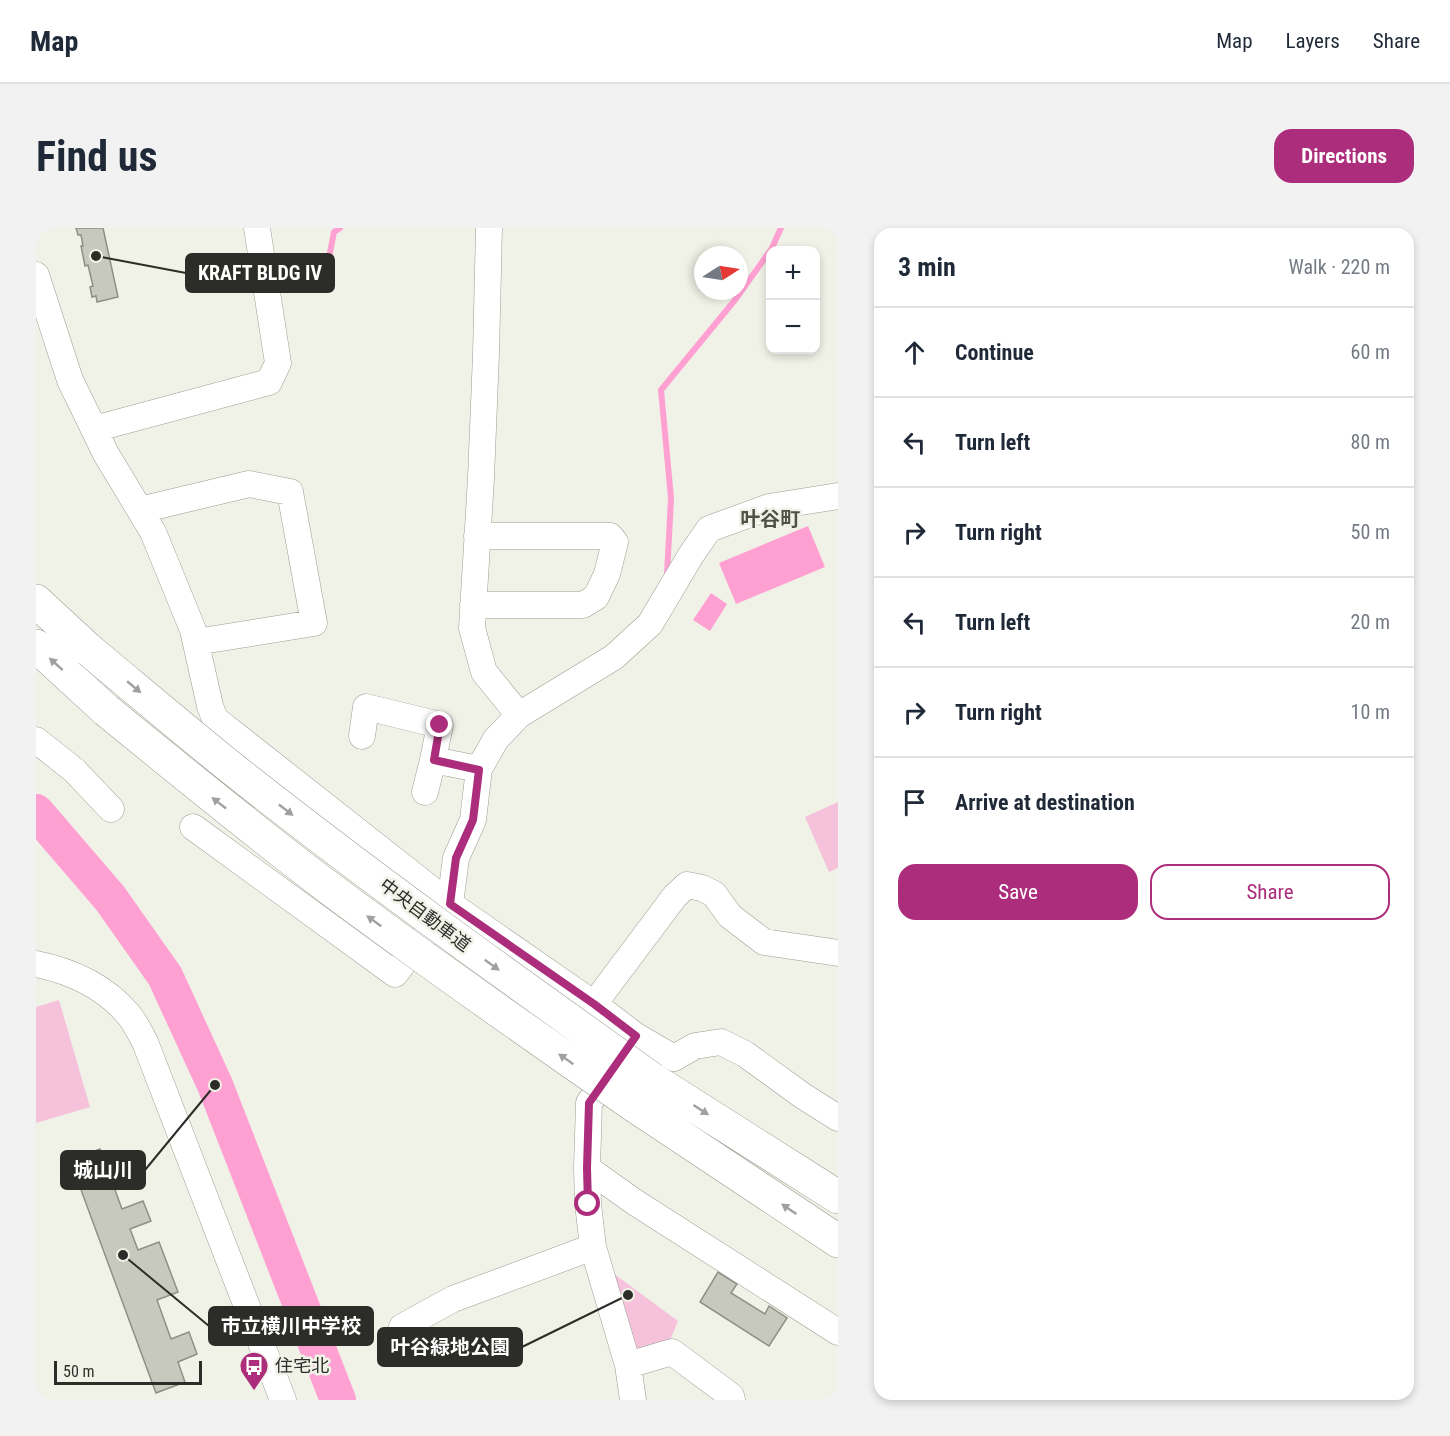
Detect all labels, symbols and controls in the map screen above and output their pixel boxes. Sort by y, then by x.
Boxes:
text: Map [30,25,78,58]
text: Map [1216,29,1253,53]
text: Layers [1286,29,1340,53]
text: Share [1373,29,1420,53]
button: Directions [1274,129,1414,183]
text: Find us [36,132,157,181]
north arrow [694,246,748,300]
map controls [766,246,820,354]
button: + [766,246,820,300]
text: 3 min [898,252,956,282]
callout: KRAFT BLDG IV [186,254,334,292]
text: Walk · 220 m [1289,255,1390,279]
text: KRAFT BLDG IV [198,261,322,285]
button: − [766,300,820,354]
icon: ahead [898,336,931,369]
text: Continue [955,340,1034,365]
text: 60 m [1351,340,1390,364]
icon: left [898,426,931,459]
text: Turn left [955,430,1030,455]
text: 80 m [1351,430,1390,454]
district label: 叶谷町 [740,507,800,531]
icon: right [898,516,931,549]
text: Turn right [955,520,1042,545]
text: 50 m [1351,520,1390,544]
icon: left [898,606,931,639]
text: Turn left [955,610,1030,635]
text: 20 m [1351,610,1390,634]
one-way arrow [48,657,63,671]
one-way arrow [126,681,142,694]
icon: right [898,696,931,729]
text: Turn right [955,700,1042,725]
text: 10 m [1351,700,1390,724]
route end [426,711,452,737]
icon: arrive [898,786,931,819]
text: Arrive at destination [955,790,1135,815]
one-way arrow [211,797,226,809]
one-way arrow [278,803,294,816]
button: Save [898,864,1138,920]
button: Share [1150,864,1390,920]
street label: 中央自動車道 [376,874,475,955]
one-way arrow [366,915,382,927]
one-way arrow [484,959,500,971]
one-way arrow [559,1053,575,1065]
one-way arrow [693,1104,709,1116]
callout: 城山川 [61,1151,145,1189]
text: 城山川 [73,1158,133,1182]
route start [574,1190,600,1216]
one-way arrow [782,1203,798,1215]
callout: 市立横川中学校 [209,1307,373,1345]
text: 市立横川中学校 [221,1314,361,1338]
callout: 叶谷緑地公園 [378,1328,522,1366]
text: 叶谷緑地公園 [390,1335,510,1359]
bus stop icon: 住宅北 [238,1350,270,1392]
place label: 住宅北 [275,1355,329,1376]
scale bar [54,1358,202,1386]
text: 50 m [63,1362,95,1381]

